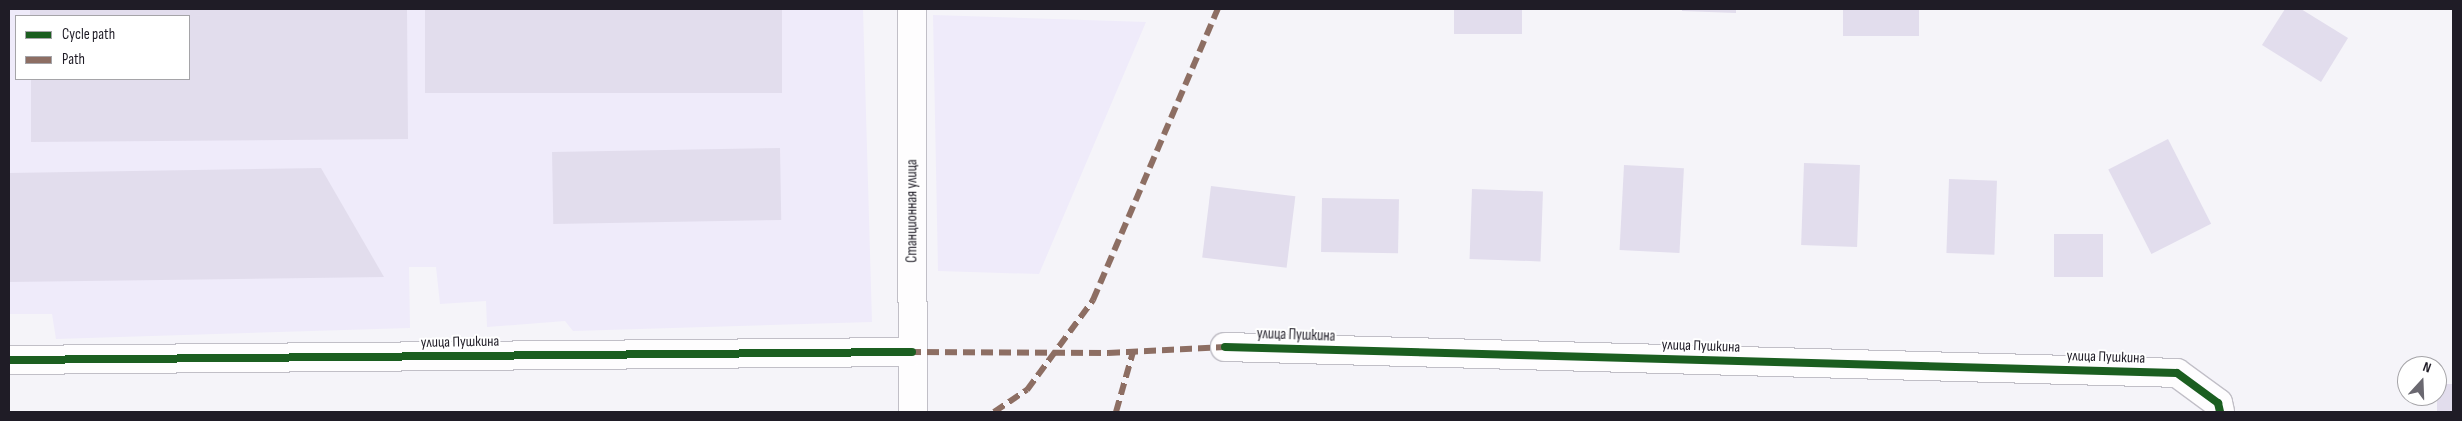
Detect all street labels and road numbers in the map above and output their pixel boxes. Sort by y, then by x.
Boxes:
street label: Станционная улица [903,159,921,263]
street label: улица Пушкина [1256,325,1336,345]
street label: улица Пушкина [421,332,499,352]
street label: улица Пушкина [1661,336,1741,356]
street label: улица Пушкина [2066,347,2146,367]

